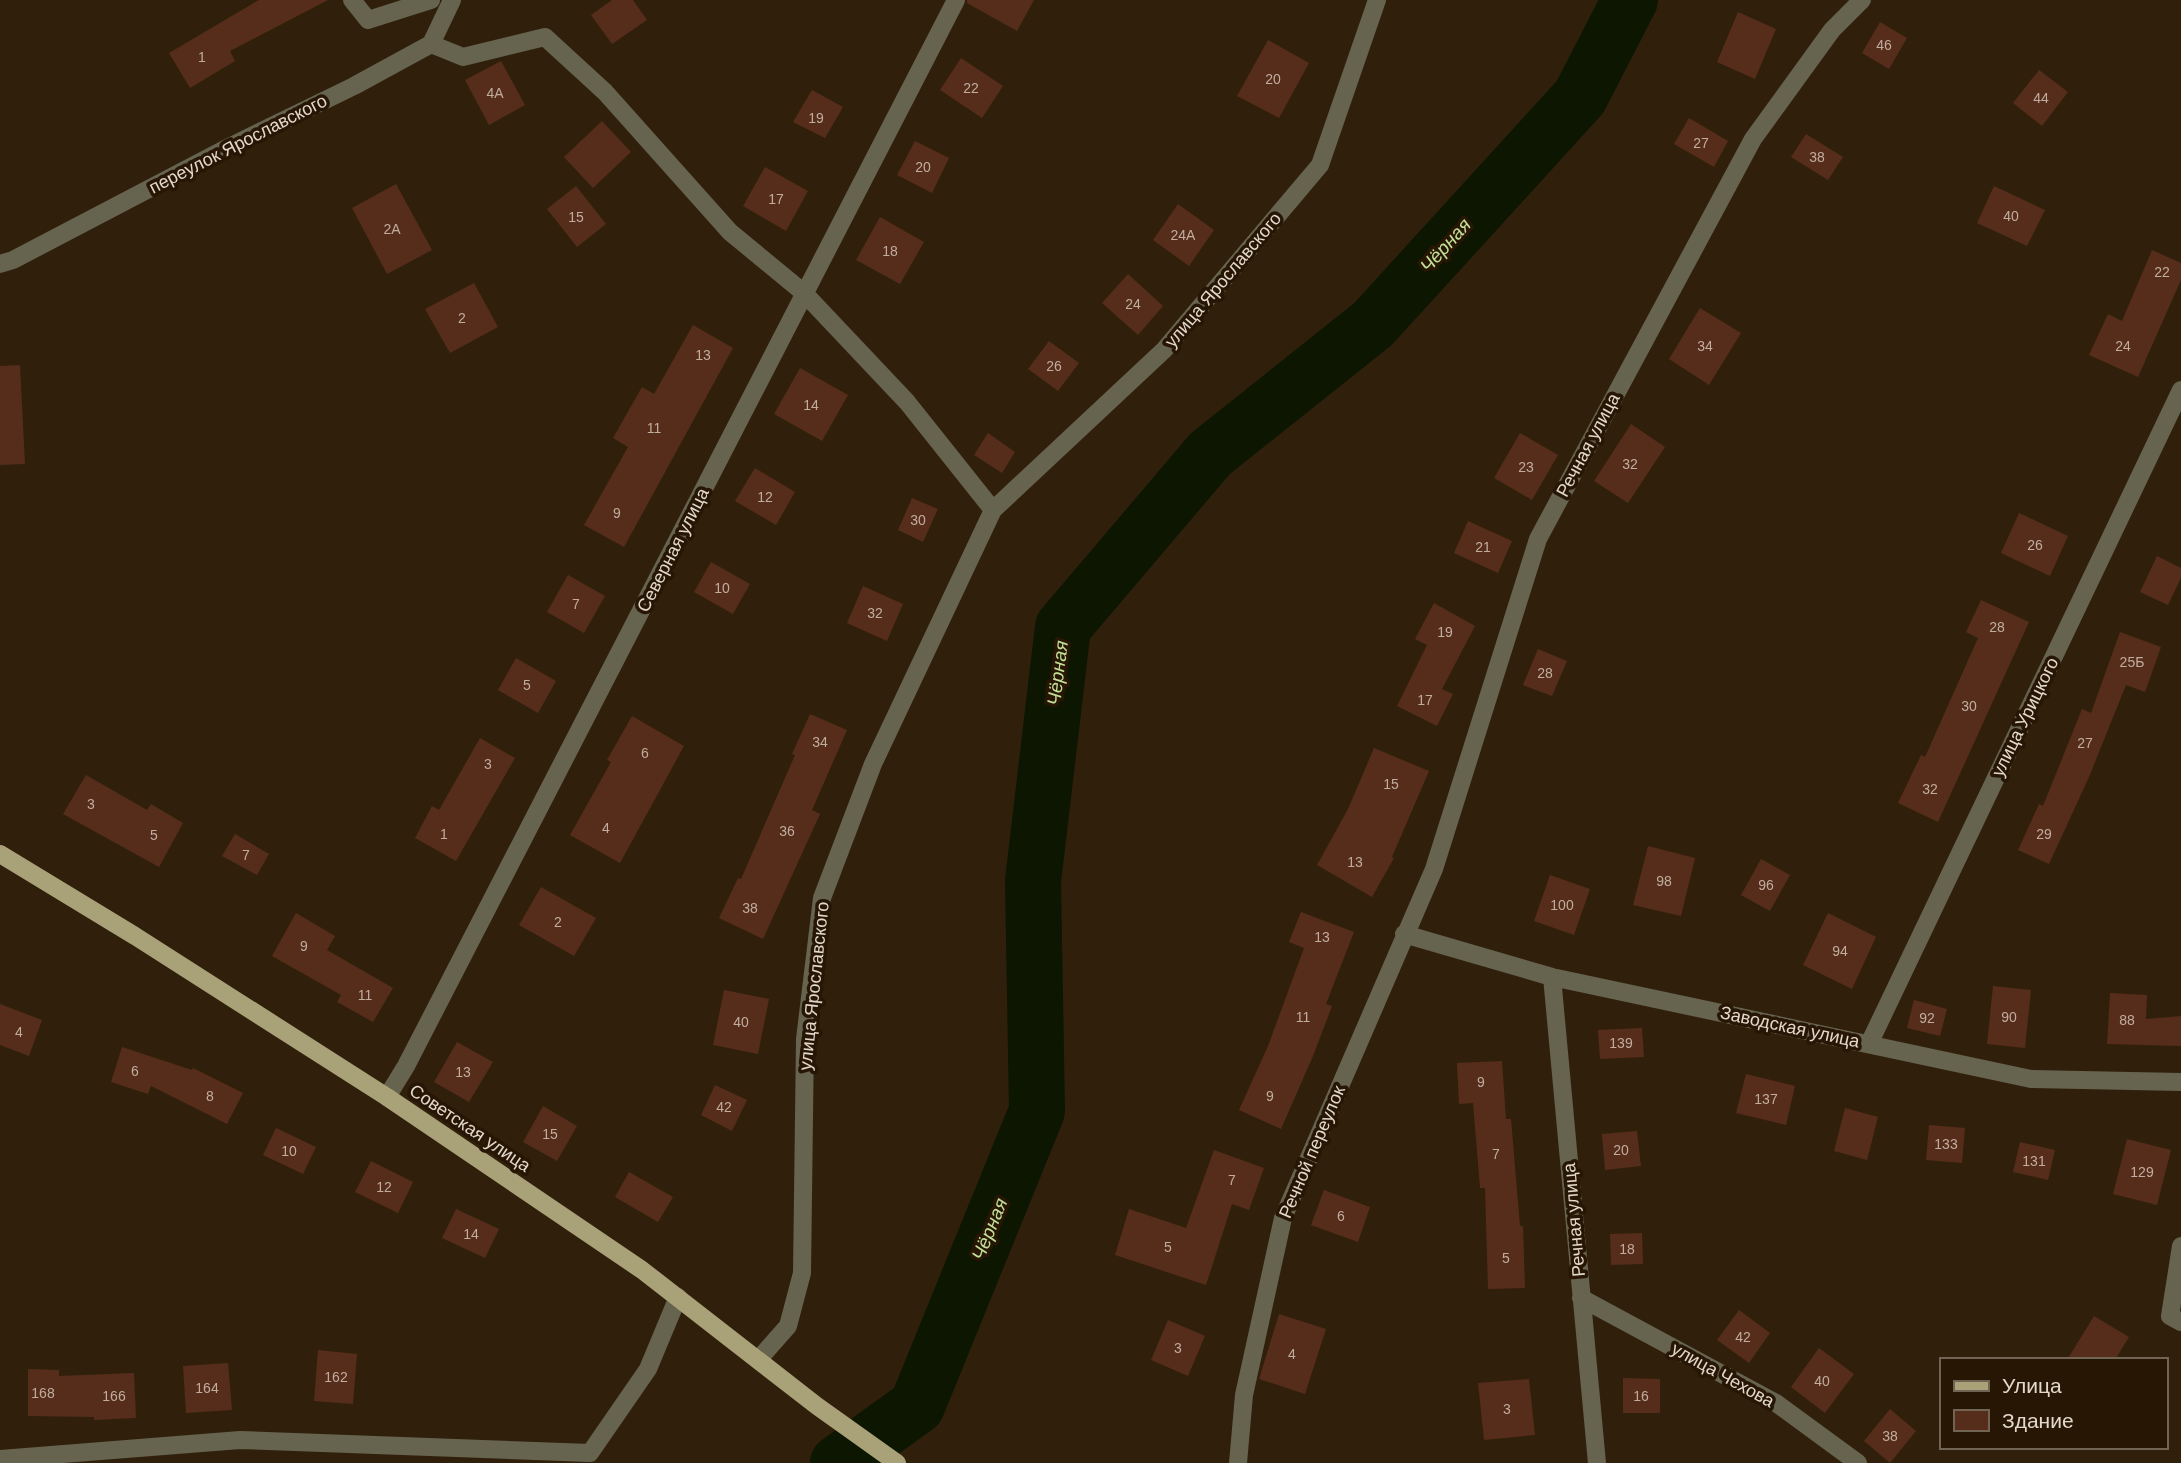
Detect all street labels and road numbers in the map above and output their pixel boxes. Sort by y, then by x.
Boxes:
street label: переулок Ярославского [146,90,330,198]
street label: улица Ярославского [1161,209,1285,351]
street label: Речная улица [1552,389,1624,500]
street label: Северная улица [633,484,713,615]
street label: улица Урицкого [1988,654,2062,780]
street label: улица Ярославского [795,901,833,1071]
street label: Заводская улица [1719,1002,1862,1052]
street label: Советская улица [406,1080,535,1176]
street label: Речной переулок [1275,1083,1349,1221]
street label: Речная улица [1559,1161,1589,1278]
street label: улица Чехова [1668,1339,1779,1412]

